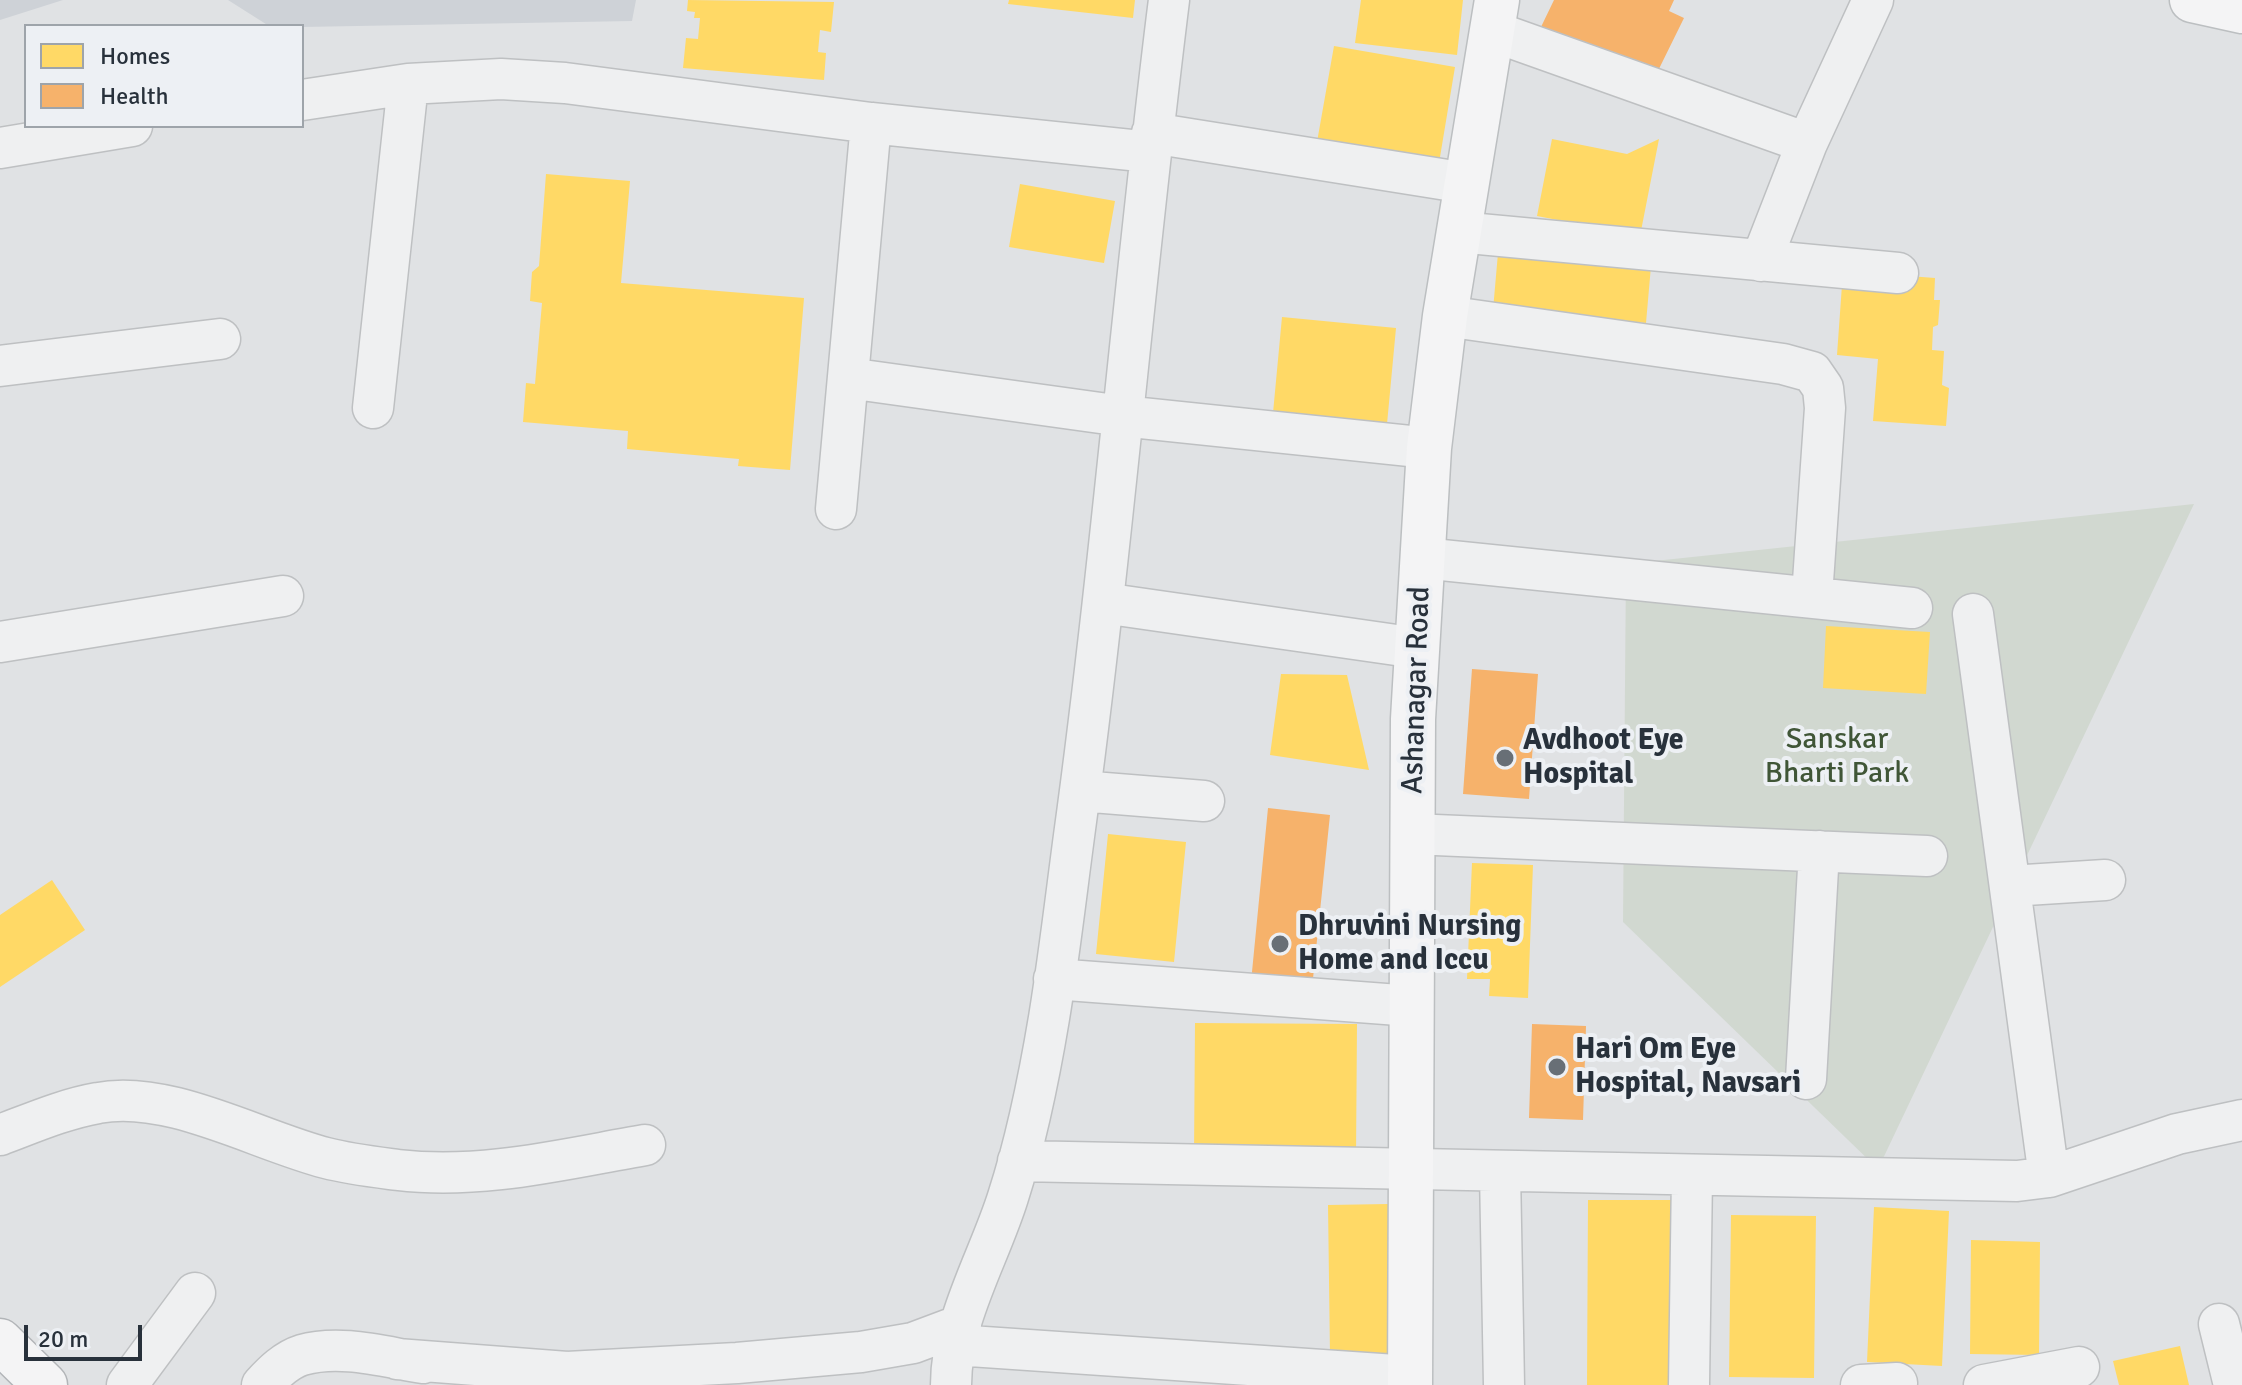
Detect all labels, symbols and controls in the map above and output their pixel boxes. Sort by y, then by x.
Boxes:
legend [24,24,304,128]
text: Homes [100,41,170,71]
text: Health [100,81,169,111]
street label: Ashanagar Road [1395,586,1439,794]
park label: Sanskar Bharti Park [1765,722,1909,792]
place label: Avdhoot Eye Hospital [1523,723,1684,794]
marker: Avdhoot Eye Hospital [1494,747,1516,769]
place label: Dhruvini Nursing Home and Iccu [1298,909,1521,980]
marker: Dhruvini Nursing Home and Iccu [1269,933,1291,955]
place label: Hari Om Eye Hospital, Navsari [1575,1032,1801,1102]
marker: Hari Om Eye Hospital, Navsari [1546,1056,1568,1078]
scale bar [28,1309,146,1359]
text: 20 m [38,1324,88,1354]

